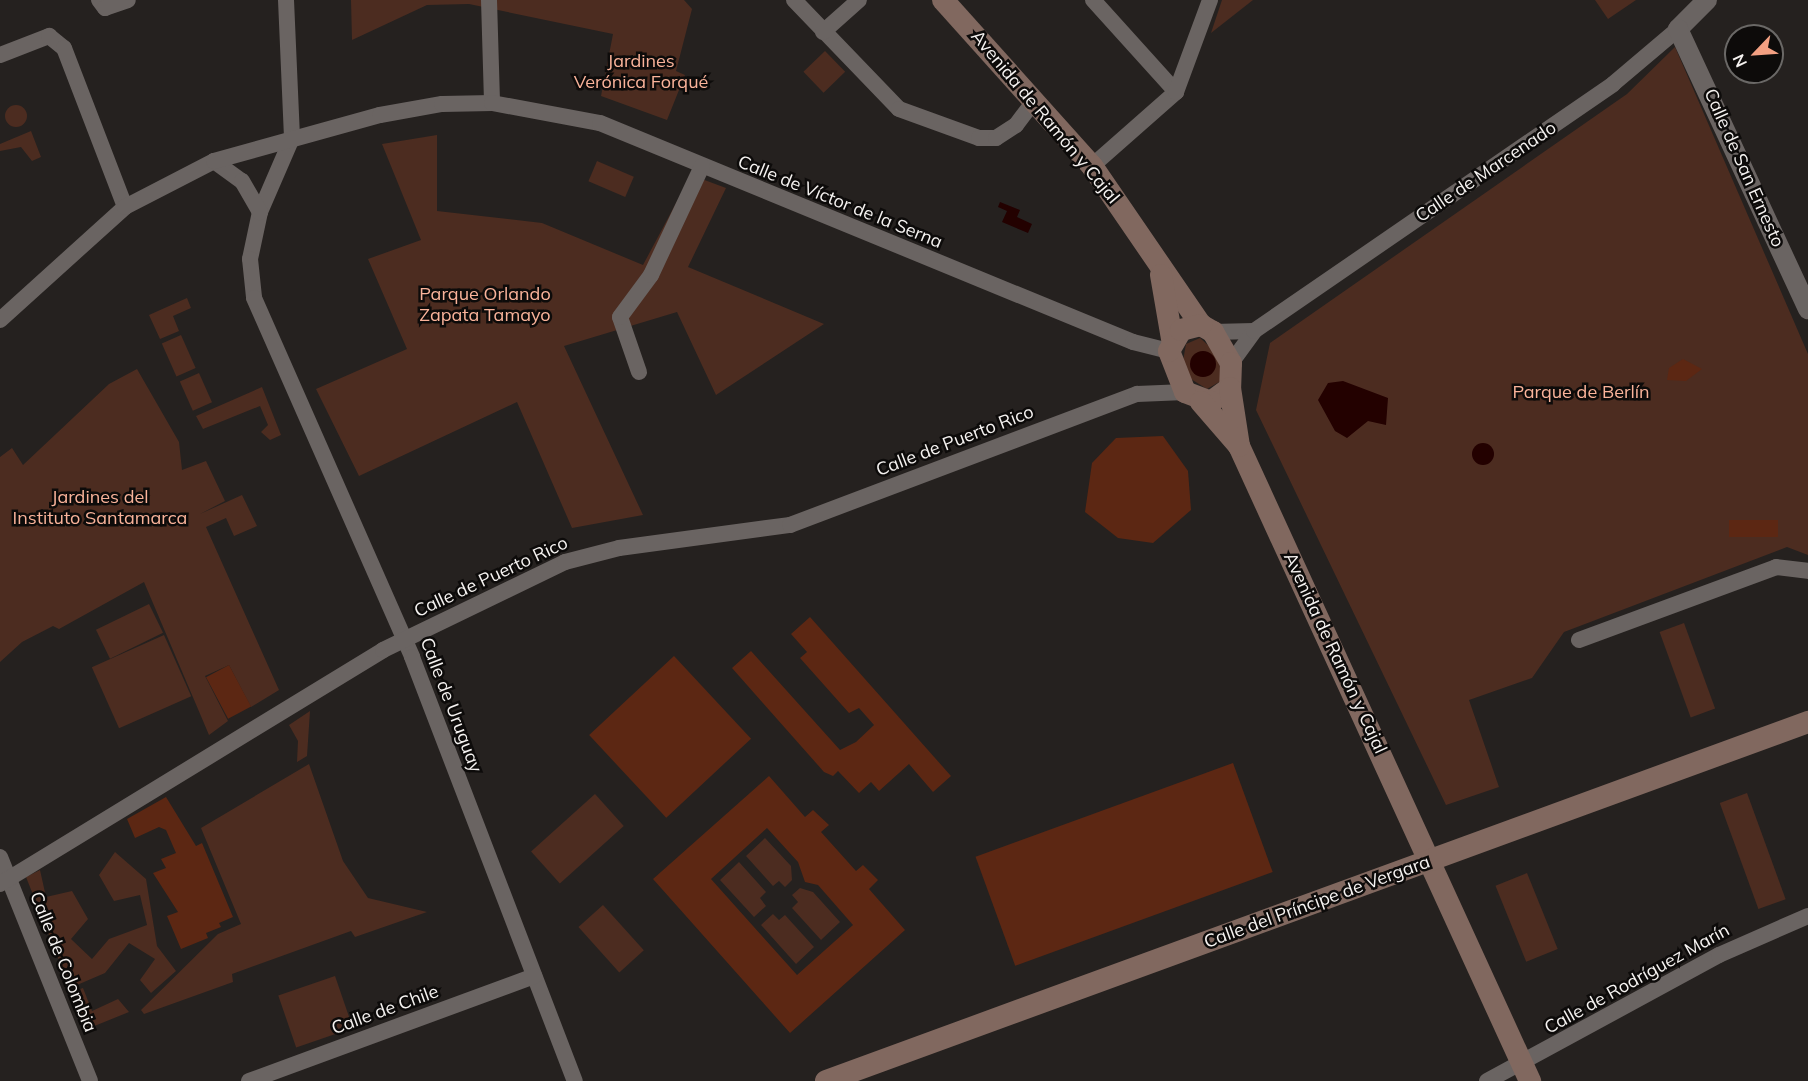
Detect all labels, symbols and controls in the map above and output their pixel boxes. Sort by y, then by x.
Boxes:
north arrow [1724,24,1784,84]
street label: Avenida de Ramón y Cajal [966,26,1124,208]
park label: Jardines Verónica Forqué [574,51,708,94]
text: N [1728,51,1751,70]
street label: Calle de San Ernesto [1699,85,1789,251]
street label: Calle de Marcenado [1412,117,1560,227]
street label: Calle de Víctor de la Serna [735,151,945,253]
park label: Parque Orlando Zapata Tamayo [419,284,551,326]
park label: Parque de Berlín [1512,381,1650,403]
street label: Calle de Puerto Rico [873,401,1037,481]
park label: Jardines del Instituto Santamarca [13,487,187,530]
street label: Calle de Puerto Rico [411,532,571,622]
street label: Avenida de Ramón y Cajal [1279,549,1391,757]
street label: Calle de Uruguay [415,635,487,775]
street label: Calle del Príncipe de Vergara [1201,851,1433,953]
street label: Calle de Colombia [25,889,101,1035]
street label: Calle de Rodríguez Marín [1541,919,1733,1039]
street label: Calle de Chile [329,981,441,1039]

